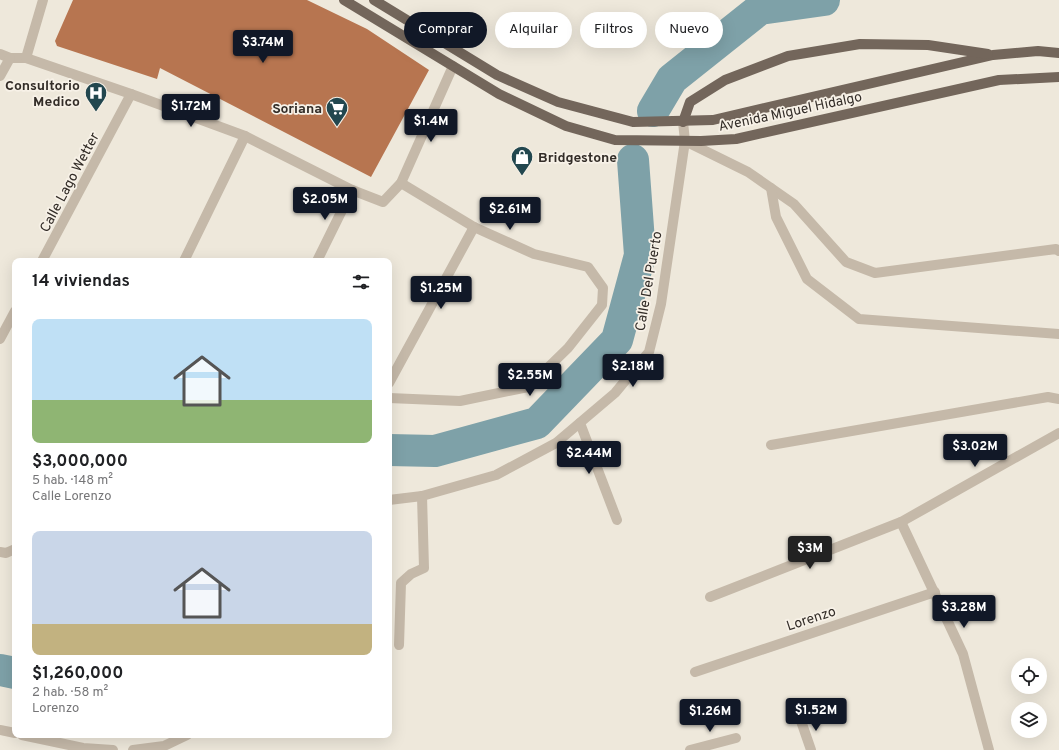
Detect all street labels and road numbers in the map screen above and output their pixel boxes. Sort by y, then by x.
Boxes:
street label: Avenida Miguel Hidalgo [717,89,864,136]
street label: Calle Lago Wetter [37,129,104,236]
street label: Calle Del Puerto [632,230,667,333]
street label: Lorenzo [785,603,838,635]

